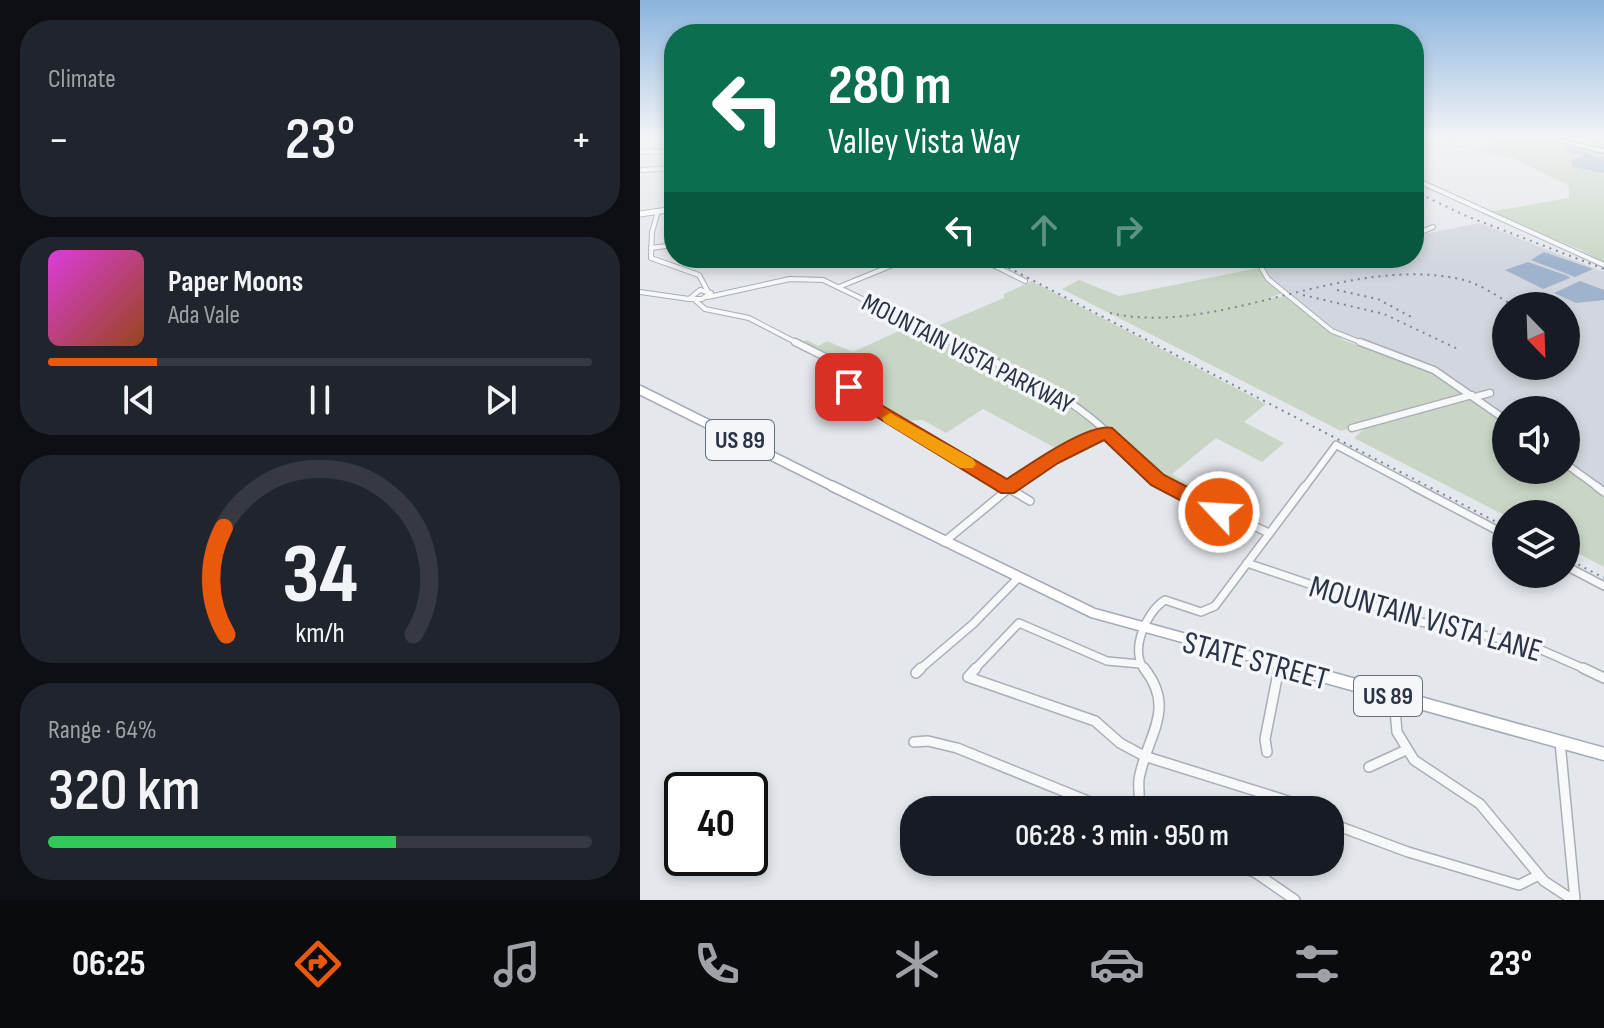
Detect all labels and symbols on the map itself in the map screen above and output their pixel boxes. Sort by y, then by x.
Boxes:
street label: MOUNTAIN VISTA PARKWAY [856,288,1078,421]
north arrow [1492,292,1580,380]
pin [815,353,883,421]
road number: US 89 [706,420,774,460]
position arrow [1177,470,1261,554]
street label: MOUNTAIN VISTA LANE [1305,568,1546,671]
street label: STATE STREET [1178,623,1333,700]
road number: US 89 [1354,676,1422,716]
speed limit sign: 40 [664,772,768,876]

